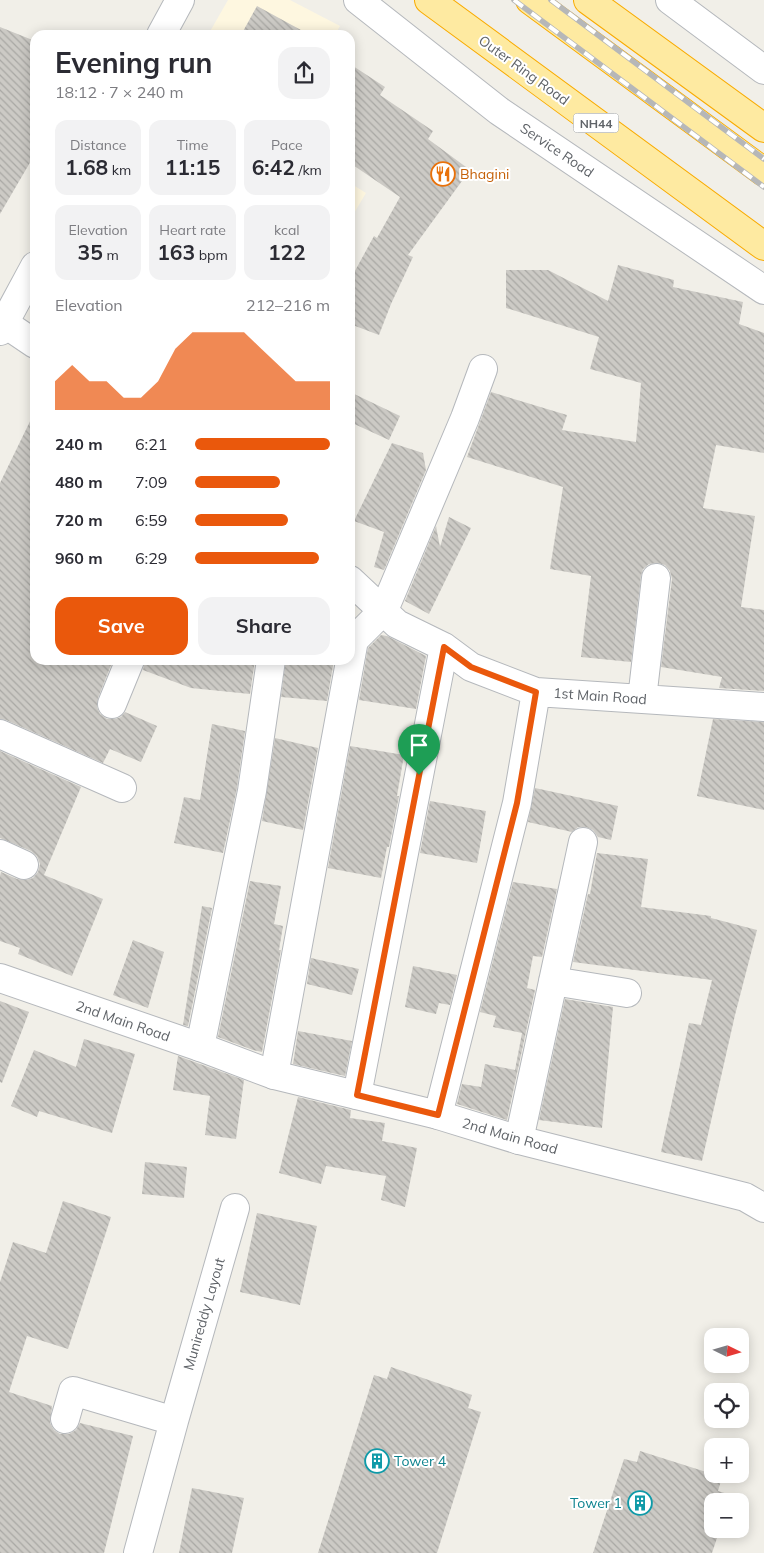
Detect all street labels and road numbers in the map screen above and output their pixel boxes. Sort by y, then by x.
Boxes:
street label: Outer Ring Road [475,31,573,109]
road number: NH44 [574,114,618,132]
street label: Service Road [517,119,597,181]
street label: 1st Main Road [553,684,647,708]
street label: 2nd Main Road [73,996,173,1046]
street label: 2nd Main Road [460,1114,560,1158]
street label: Munireddy Layout [179,1255,229,1372]

